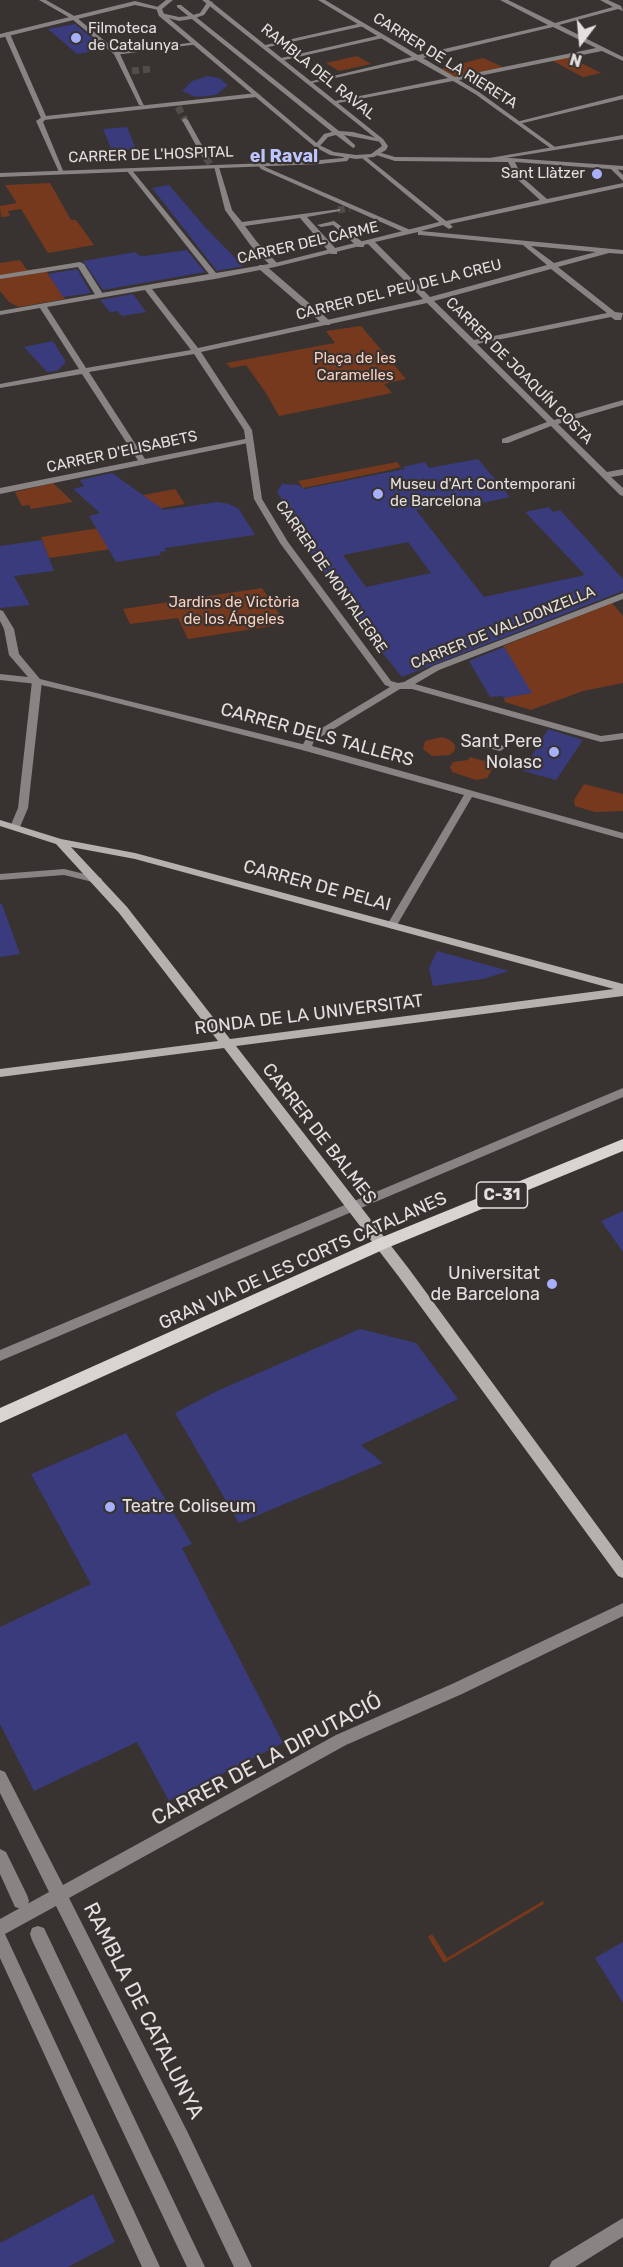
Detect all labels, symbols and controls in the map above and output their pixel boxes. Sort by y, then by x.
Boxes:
street label: CARRER DE LA RIERETA [369,9,521,113]
north arrow [551,12,611,72]
place label: Filmoteca de Catalunya [88,20,179,55]
street label: RAMBLA DEL RAVAL [257,20,379,124]
marker: Filmoteca de Catalunya [69,31,83,45]
text: N [568,49,584,71]
street label: CARRER DE L'HOSPITAL [68,143,234,167]
district label: el Raval [250,146,318,168]
place label: Sant Llàtzer [501,165,585,183]
marker: Sant Llàtzer [590,167,604,181]
street label: CARRER DEL CARME [236,218,380,268]
street label: CARRER DEL PEU DE LA CREU [294,256,504,324]
street label: CARRER DE JOAQUÍN COSTA [442,294,596,448]
park label: Plaça de les Caramelles [314,350,396,385]
street label: CARRER D'ELISABETS [45,427,199,477]
place label: Museu d'Art Contemporani de Barcelona [390,476,575,511]
marker: Museu d'Art Contemporani de Barcelona [371,487,385,501]
street label: CARRER DE MONTALEGRE [271,497,391,657]
street label: CARRER DE VALLDONZELLA [408,583,598,673]
park label: Jardins de Victòria de los Ángeles [168,594,300,629]
street label: CARRER DELS TALLERS [218,699,416,771]
place label: Sant Pere Nolasc [460,731,542,774]
marker: Sant Pere Nolasc [547,745,561,759]
street label: CARRER DE PELAI [241,856,393,916]
street label: RONDA DE LA UNIVERSITAT [193,990,425,1040]
street label: CARRER DE BALMES [257,1059,381,1209]
road number: C-31 [476,1182,528,1208]
street label: GRAN VIA DE LES CORTS CATALANES [156,1188,450,1334]
place label: Universitat de Barcelona [431,1263,540,1306]
marker: Universitat de Barcelona [545,1277,559,1291]
place label: Teatre Coliseum [122,1496,256,1518]
marker: Teatre Coliseum [103,1500,117,1514]
street label: CARRER DE LA DIPUTACIÓ [148,1689,386,1831]
street label: RAMBLA DE CATALUNYA [77,1898,209,2124]

